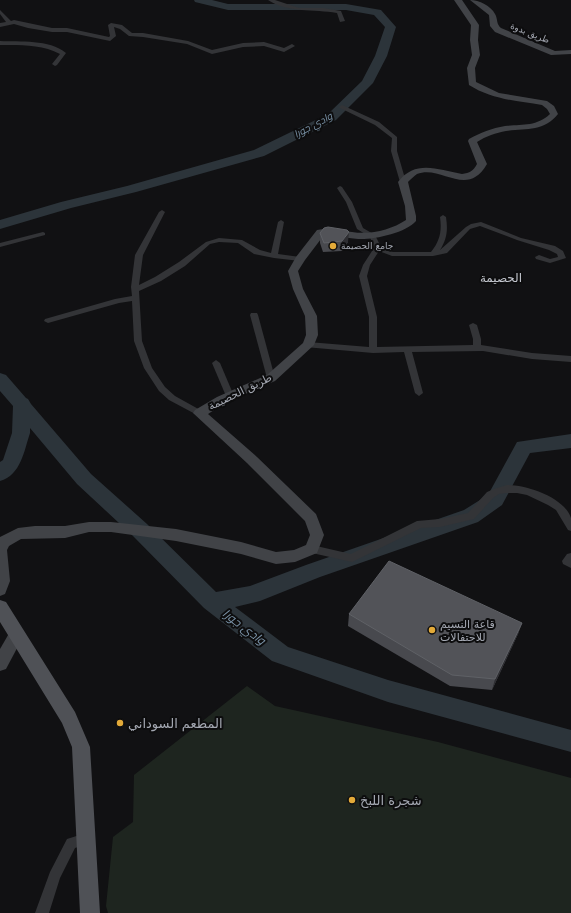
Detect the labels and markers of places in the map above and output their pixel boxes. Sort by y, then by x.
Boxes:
marker: جامع الحصيمة [328,241,338,251]
place label: جامع الحصيمة [341,241,393,251]
place label: قاعة النسيم للاحتفالات [440,618,495,644]
marker: قاعة النسيم للاحتفالات [427,625,437,635]
place label: المطعم السوداني [128,716,223,732]
marker: المطعم السوداني [115,718,125,728]
place label: شجرة اللبخ [360,793,422,809]
marker: شجرة اللبخ [347,795,357,805]

